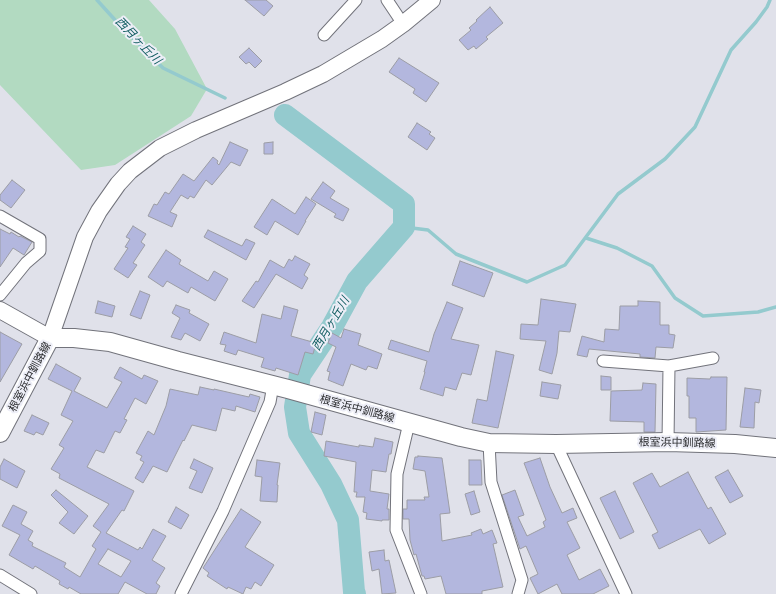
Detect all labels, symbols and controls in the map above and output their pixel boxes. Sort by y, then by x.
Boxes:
water label: 西月ヶ丘川 [112,14,164,68]
water label: 西月ヶ丘川 [309,295,353,353]
street label: 根室浜中釧路線 [6,340,54,414]
street label: 根室浜中釧路線 [318,393,396,425]
street label: 根室浜中釧路線 [638,436,716,450]

